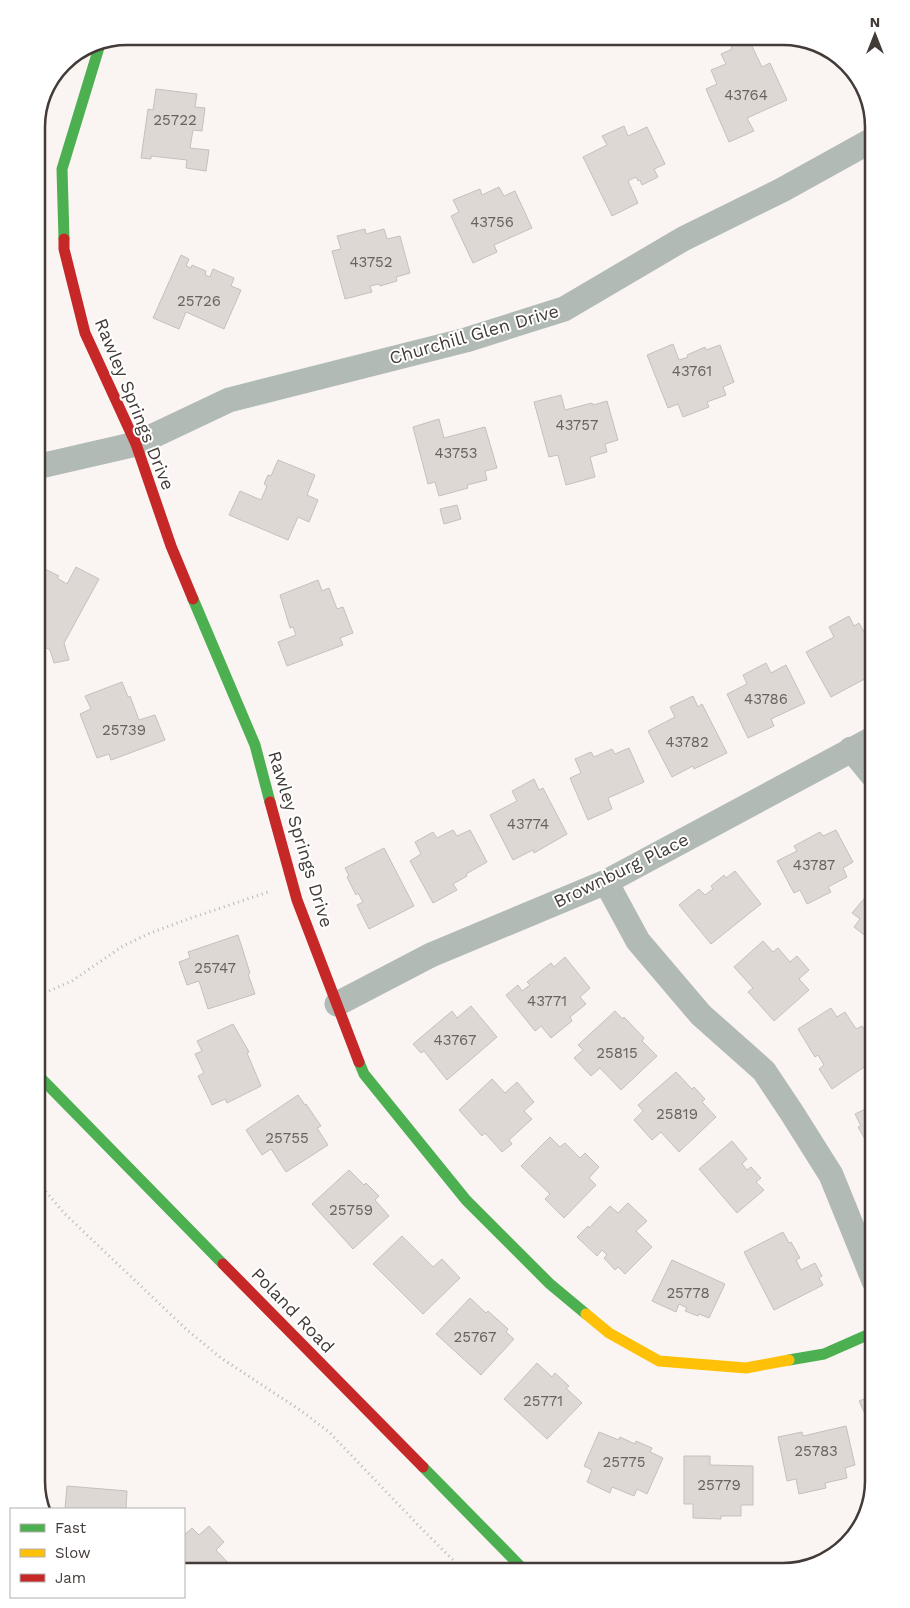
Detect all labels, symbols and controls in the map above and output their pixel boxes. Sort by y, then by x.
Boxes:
north arrow [850,10,900,60]
text: N [870,14,880,30]
house number: 43764 [724,86,768,104]
house number: 25722 [153,111,197,129]
house number: 43756 [470,213,514,231]
house number: 43752 [349,253,393,271]
house number: 25726 [177,292,221,310]
street label: Churchill Glen Drive [387,300,561,368]
street label: Rawley Springs Drive [91,315,179,493]
house number: 43761 [672,362,712,380]
house number: 43757 [556,416,598,434]
house number: 43753 [434,444,478,462]
house number: 43786 [744,690,788,708]
house number: 25739 [102,721,146,739]
house number: 43782 [665,733,709,751]
street label: Rawley Springs Drive [264,748,338,930]
house number: 43774 [507,815,549,833]
street label: Brownburg Place [550,828,692,912]
house number: 43787 [793,856,835,874]
house number: 25747 [194,959,236,977]
house number: 43771 [527,992,567,1010]
house number: 43767 [434,1031,476,1049]
house number: 25815 [596,1044,638,1062]
house number: 25819 [656,1105,698,1123]
house number: 25755 [265,1129,309,1147]
house number: 25759 [329,1201,373,1219]
street label: Poland Road [247,1263,339,1357]
house number: 25778 [666,1284,710,1302]
house number: 25767 [454,1328,496,1346]
house number: 25771 [523,1392,563,1410]
house number: 25783 [794,1442,838,1460]
house number: 25775 [602,1453,646,1471]
house number: 25779 [697,1476,741,1494]
legend [10,1508,185,1598]
text: Fast [55,1519,87,1537]
text: Slow [55,1544,91,1562]
text: Jam [55,1569,86,1587]

